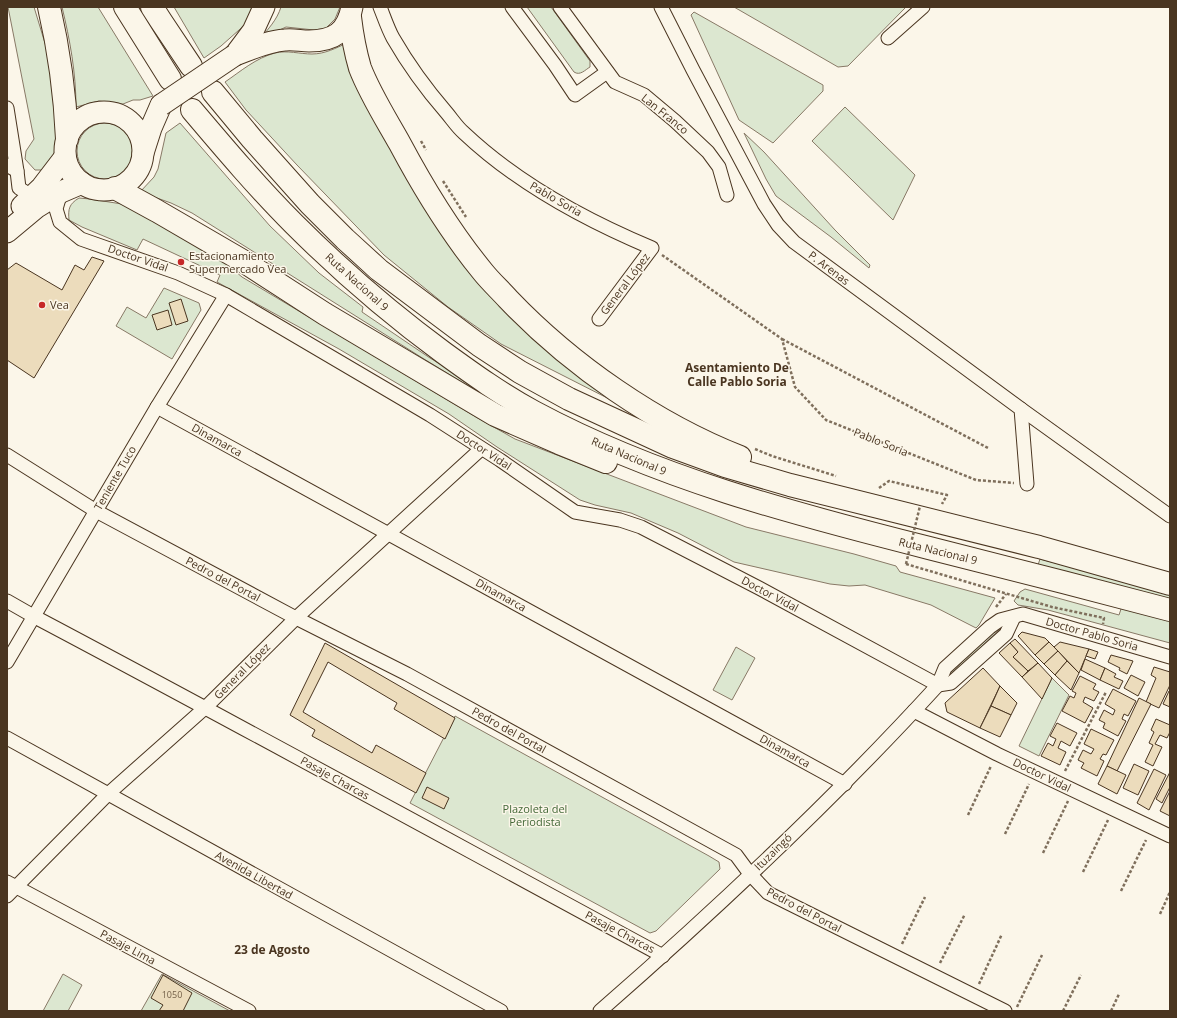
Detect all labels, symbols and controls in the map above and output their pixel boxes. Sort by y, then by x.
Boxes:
street label: Lan Franco [639,90,692,137]
street label: Pablo Soria [527,178,585,219]
street label: Doctor Vidal [106,240,170,275]
street label: P. Arenas [806,247,853,288]
place label: Estacionamiento Supermercado Vea [189,248,286,276]
street label: Ruta Nacional 9 [322,249,392,314]
street label: General López [596,250,653,318]
marker: Estacionamiento Supermercado Vea [176,257,186,267]
place label: Vea [50,297,69,312]
marker: Vea [37,300,47,310]
district label: Asentamiento De Calle Pablo Soria [685,359,789,390]
street label: Dinamarca [189,419,245,460]
street label: Pablo Soria [852,424,911,459]
street label: Doctor Vidal [454,426,515,473]
street label: Ruta Nacional 9 [589,433,669,478]
street label: Teniente Tuco [90,442,139,513]
street label: Ruta Nacional 9 [897,534,979,568]
street label: Pedro del Portal [183,553,263,605]
street label: Doctor Vidal [739,572,801,615]
street label: Dinamarca [473,574,529,615]
street label: Doctor Pablo Soria [1044,613,1140,654]
street label: General López [210,639,273,702]
street label: Pedro del Portal [469,703,549,756]
street label: Dinamarca [757,730,813,771]
street label: Pasaje Charcas [298,752,372,803]
street label: Doctor Vidal [1011,754,1074,795]
park label: Plazoleta del Periodista [503,801,567,829]
street label: Ituzaingó [750,830,795,873]
street label: Avenida Libertad [213,847,296,902]
street label: Pedro del Portal [764,884,844,936]
street label: Pasaje Charcas [583,907,658,956]
street label: Pasaje Lima [98,926,159,967]
district label: 23 de Agosto [234,941,310,958]
house number: 1050 [162,988,182,1001]

